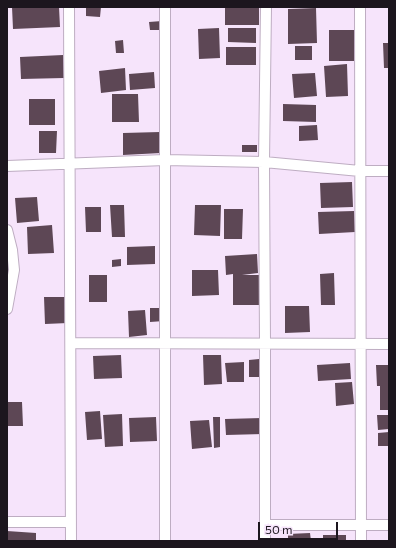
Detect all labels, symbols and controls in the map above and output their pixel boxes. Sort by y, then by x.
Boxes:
scale bar [260,514,340,540]
text: 50 m [265,522,293,536]

